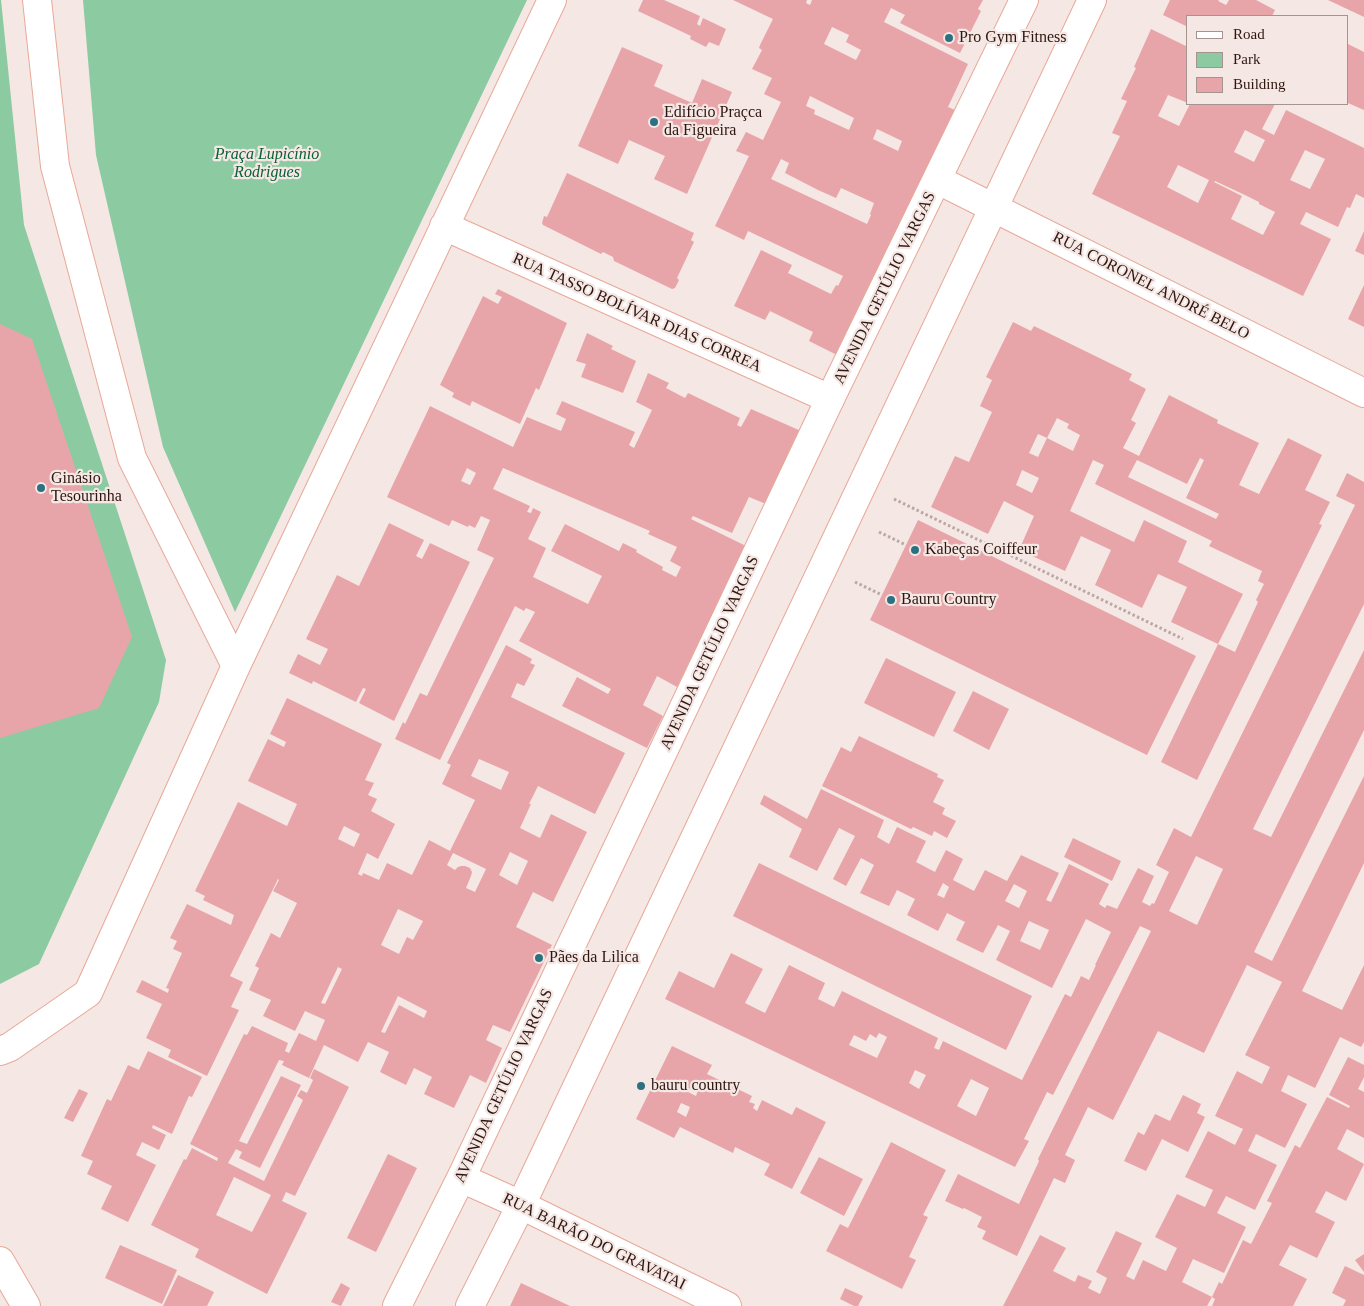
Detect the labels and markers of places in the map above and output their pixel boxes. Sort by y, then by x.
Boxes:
place label: Pro Gym Fitness [959,28,1067,48]
marker: Pro Gym Fitness [943,32,955,44]
place label: Edifício Praçca da Figueira [664,103,762,141]
marker: Edifício Praçca da Figueira [648,116,660,128]
place label: Ginásio Tesourinha [51,469,122,507]
marker: Ginásio Tesourinha [35,482,47,494]
place label: Kabeças Coiffeur [925,540,1037,560]
marker: Kabeças Coiffeur [909,544,921,556]
place label: Bauru Country [901,590,997,610]
marker: Bauru Country [885,594,897,606]
place label: Pães da Lilica [549,948,639,968]
marker: Pães da Lilica [533,952,545,964]
place label: bauru country [651,1076,740,1096]
marker: bauru country [635,1080,647,1092]

